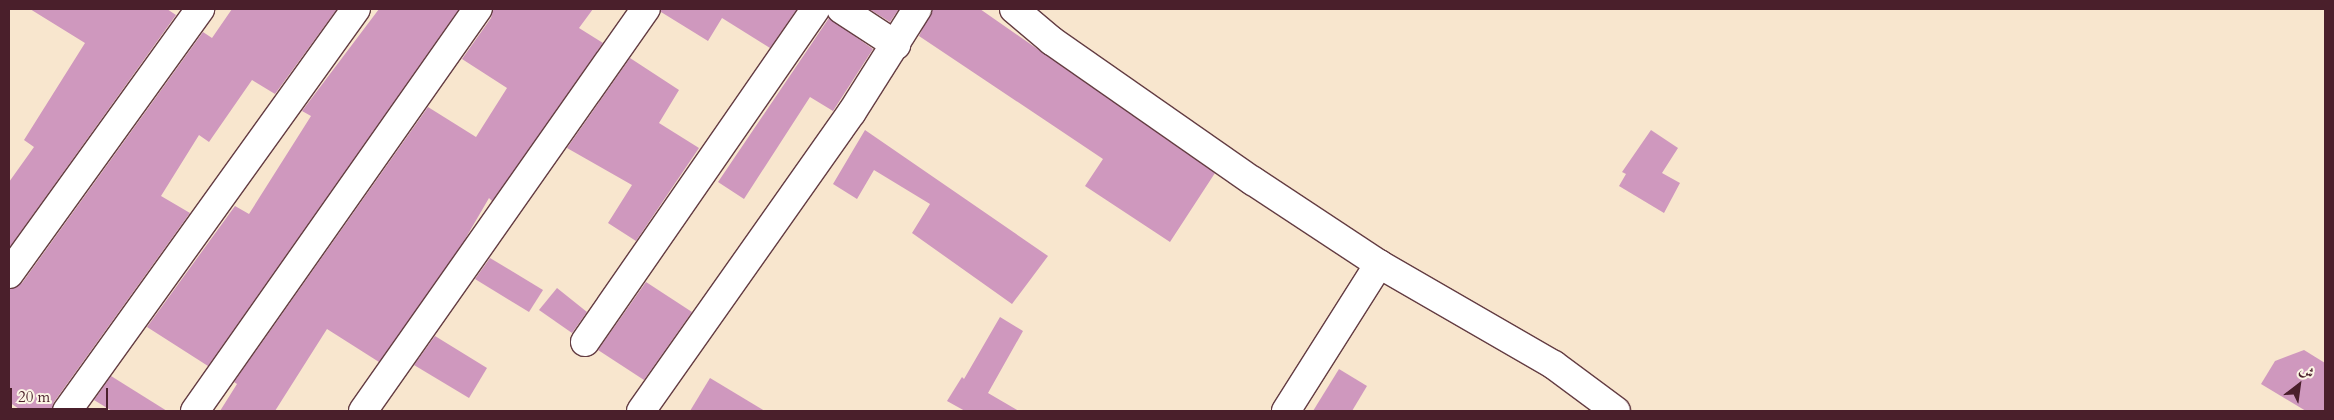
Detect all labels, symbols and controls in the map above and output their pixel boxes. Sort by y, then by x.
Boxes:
north arrow [2274,360,2324,410]
text: ش [2296,360,2318,383]
scale bar [12,378,110,410]
text: 20 m [18,387,50,407]

